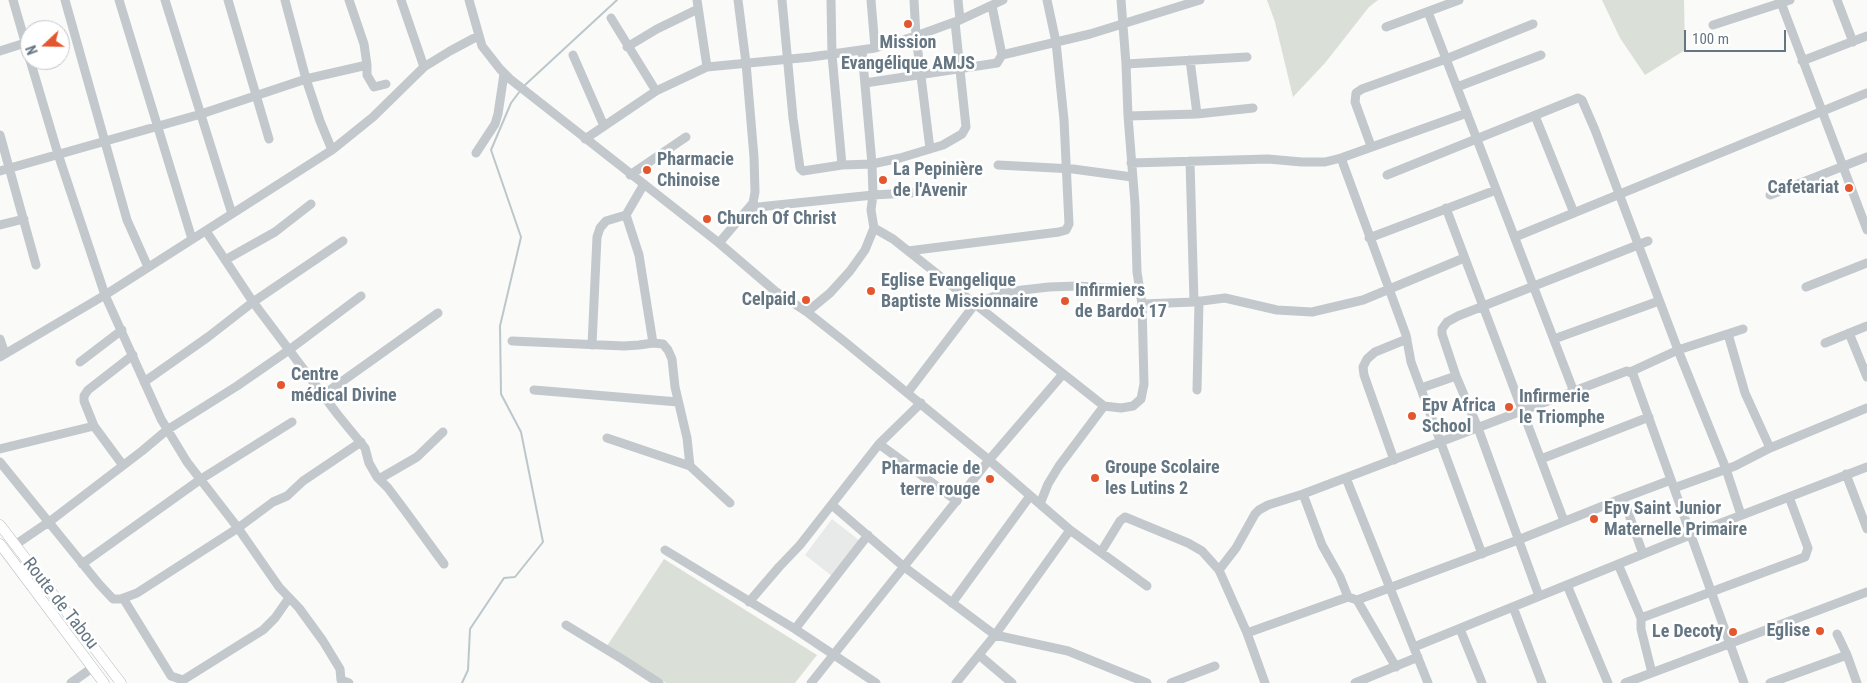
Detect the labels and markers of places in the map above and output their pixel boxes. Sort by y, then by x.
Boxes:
marker: Mission Evangélique AMJS [902,18,914,30]
place label: Mission Evangélique AMJS [841,32,975,74]
place label: Pharmacie Chinoise [657,149,734,192]
place label: La Pepinière de l'Avenir [893,159,983,202]
marker: Pharmacie Chinoise [641,164,653,176]
marker: La Pepinière de l'Avenir [877,174,889,186]
place label: Cafetariat [1767,177,1839,199]
marker: Cafetariat [1843,182,1855,194]
place label: Church Of Christ [717,208,836,230]
marker: Church Of Christ [701,213,713,225]
place label: Eglise Evangelique Baptiste Missionnaire [881,270,1038,312]
place label: Infirmiers de Bardot 17 [1075,280,1167,322]
marker: Eglise Evangelique Baptiste Missionnaire [865,285,877,297]
place label: Celpaid [742,289,796,311]
marker: Celpaid [800,294,812,306]
marker: Infirmiers de Bardot 17 [1059,295,1071,307]
place label: Centre médical Divine [291,364,397,406]
marker: Centre médical Divine [275,379,287,391]
place label: Infirmerie le Triomphe [1519,386,1605,428]
place label: Epv Africa School [1422,395,1496,438]
marker: Infirmerie le Triomphe [1503,401,1515,413]
marker: Epv Africa School [1406,410,1418,422]
place label: Groupe Scolaire les Lutins 2 [1105,457,1220,499]
place label: Pharmacie de terre rouge [882,458,980,500]
marker: Groupe Scolaire les Lutins 2 [1089,472,1101,484]
marker: Pharmacie de terre rouge [984,473,996,485]
place label: Epv Saint Junior Maternelle Primaire [1604,498,1747,540]
marker: Epv Saint Junior Maternelle Primaire [1588,513,1600,525]
place label: Eglise [1766,620,1810,642]
place label: Le Decoty [1652,621,1723,643]
marker: Eglise [1814,625,1826,637]
marker: Le Decoty [1727,626,1739,638]

